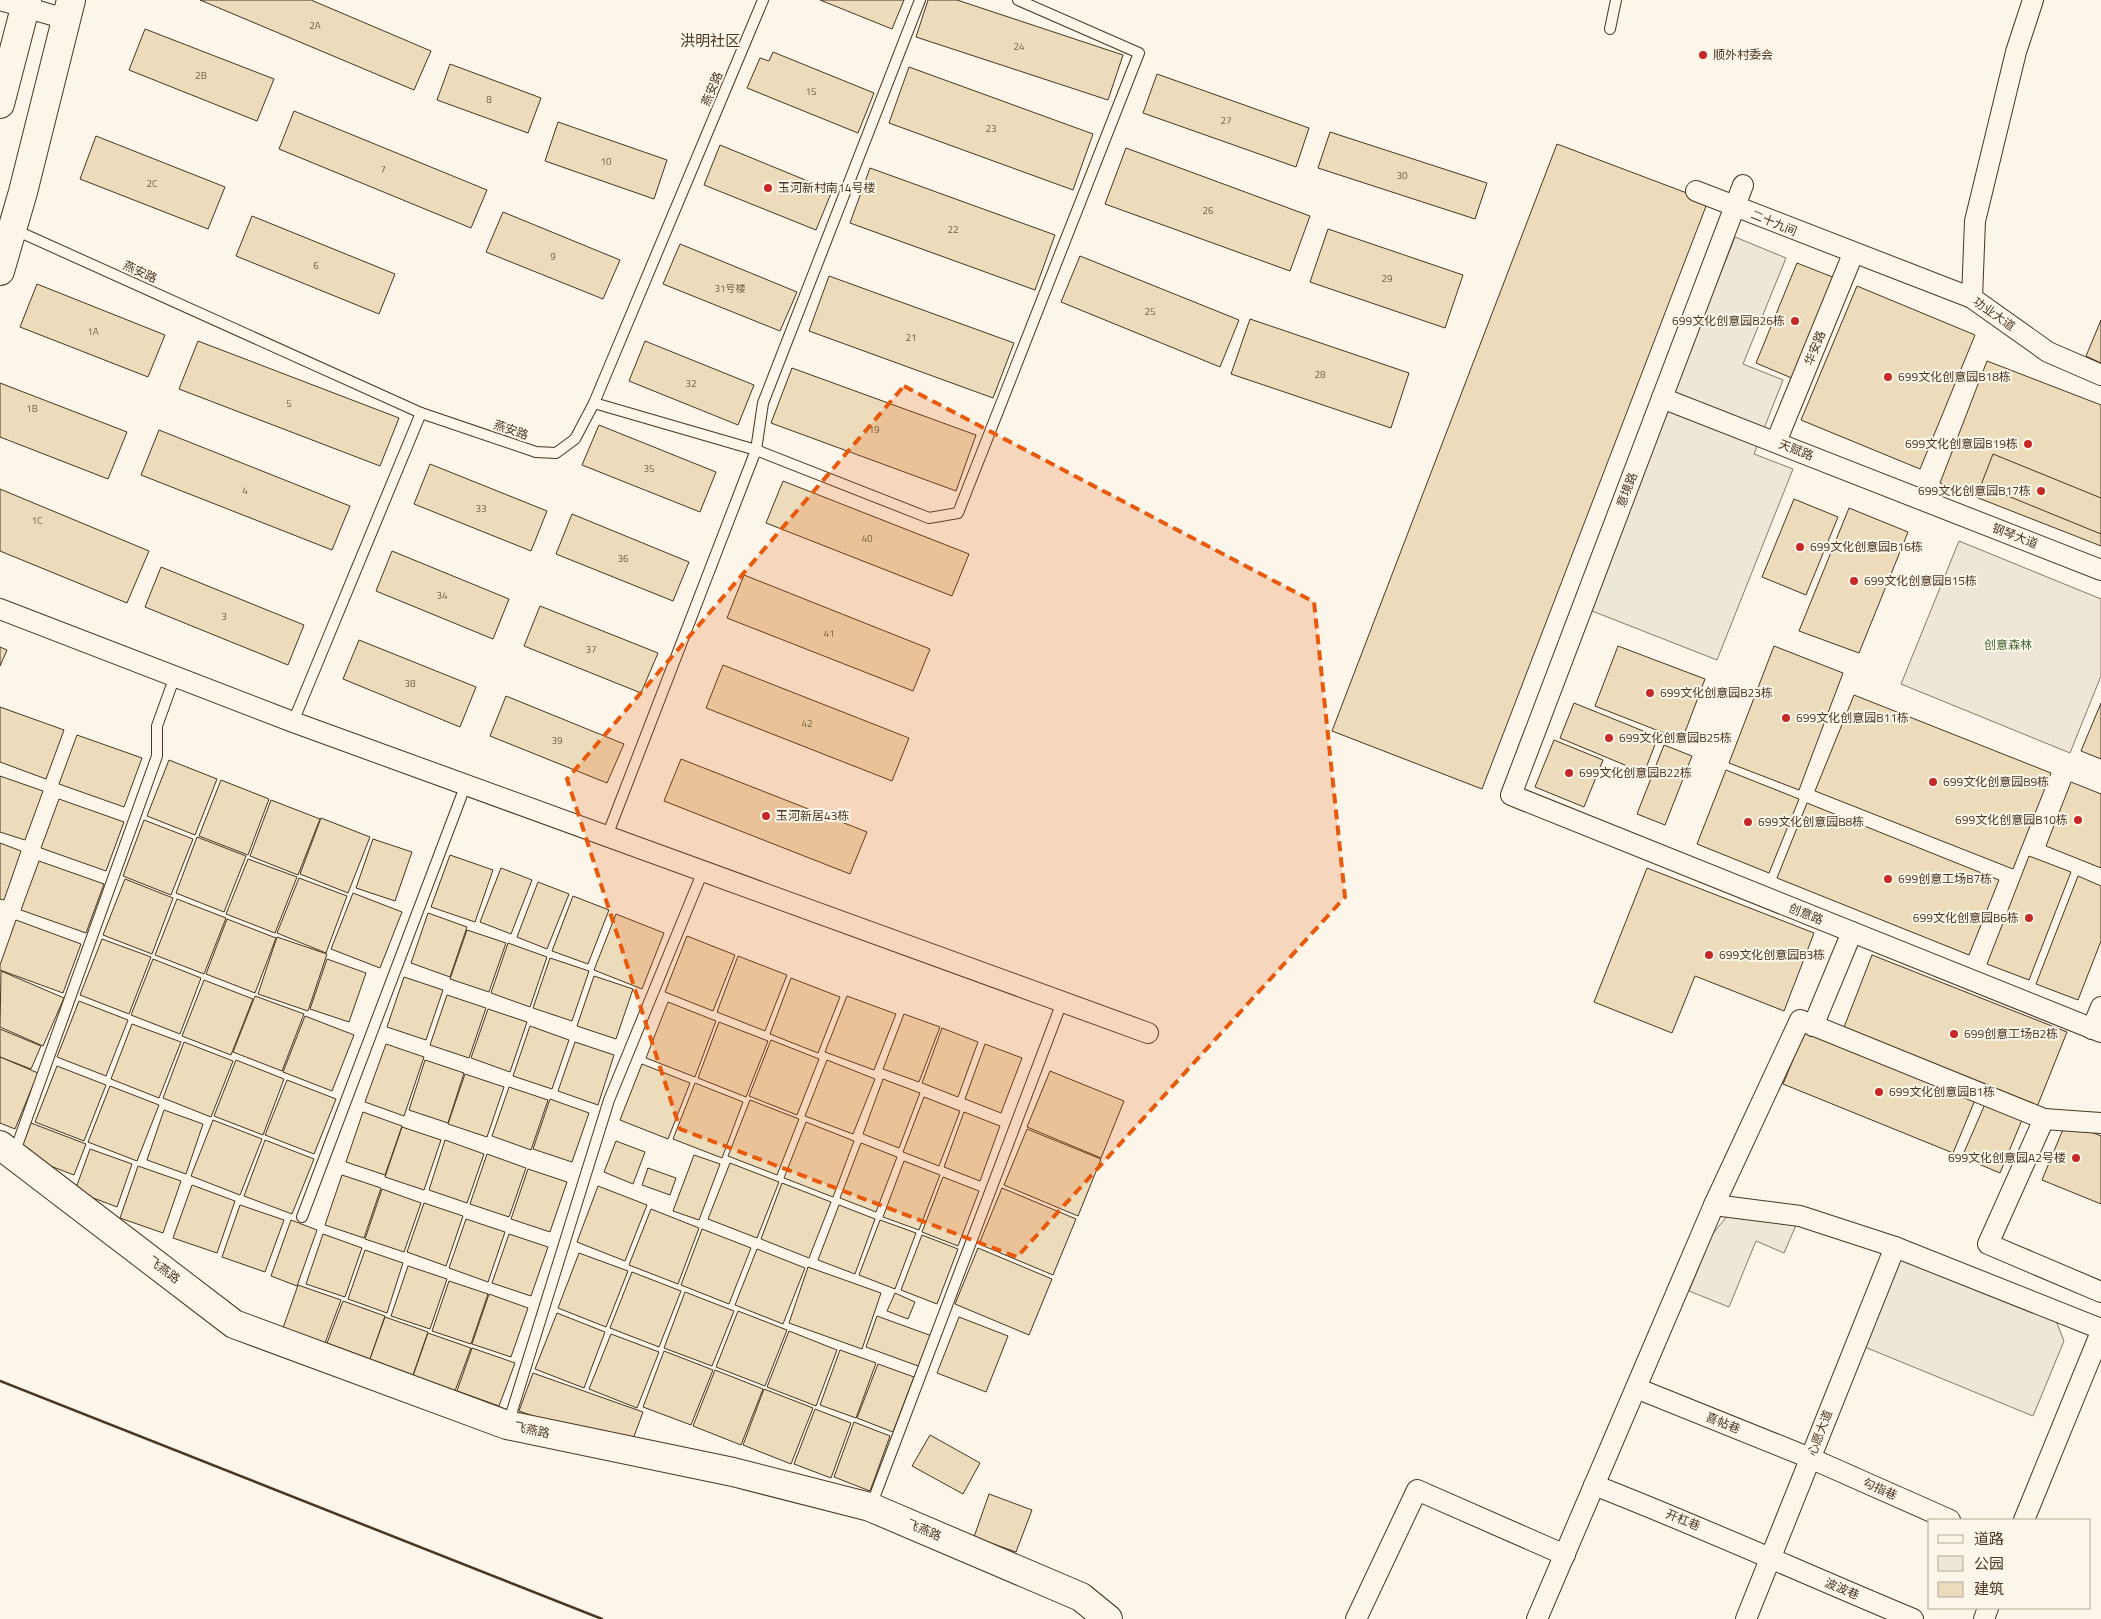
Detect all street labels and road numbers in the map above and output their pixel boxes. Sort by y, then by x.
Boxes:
street label: 燕安路 [696,69,727,109]
street label: 二十九间 [1748,205,1800,240]
street label: 燕安路 [120,256,161,288]
street label: 功业大道 [1969,292,2019,335]
street label: 华安路 [1799,328,1830,368]
street label: 燕安路 [491,415,531,444]
street label: 天赋路 [1776,434,1816,465]
street label: 意境路 [1611,470,1642,510]
street label: 钢琴大道 [1989,518,2041,553]
street label: 创意路 [1786,898,1826,929]
street label: 飞燕路 [144,1251,184,1288]
street label: 喜帖巷 [1703,1407,1743,1438]
street label: 心愿大道 [1802,1407,1837,1459]
street label: 飞燕路 [513,1416,552,1443]
street label: 勾指巷 [1860,1473,1901,1505]
street label: 开杠巷 [1663,1504,1703,1535]
street label: 飞燕路 [904,1514,944,1545]
street label: 波波巷 [1822,1573,1862,1604]

